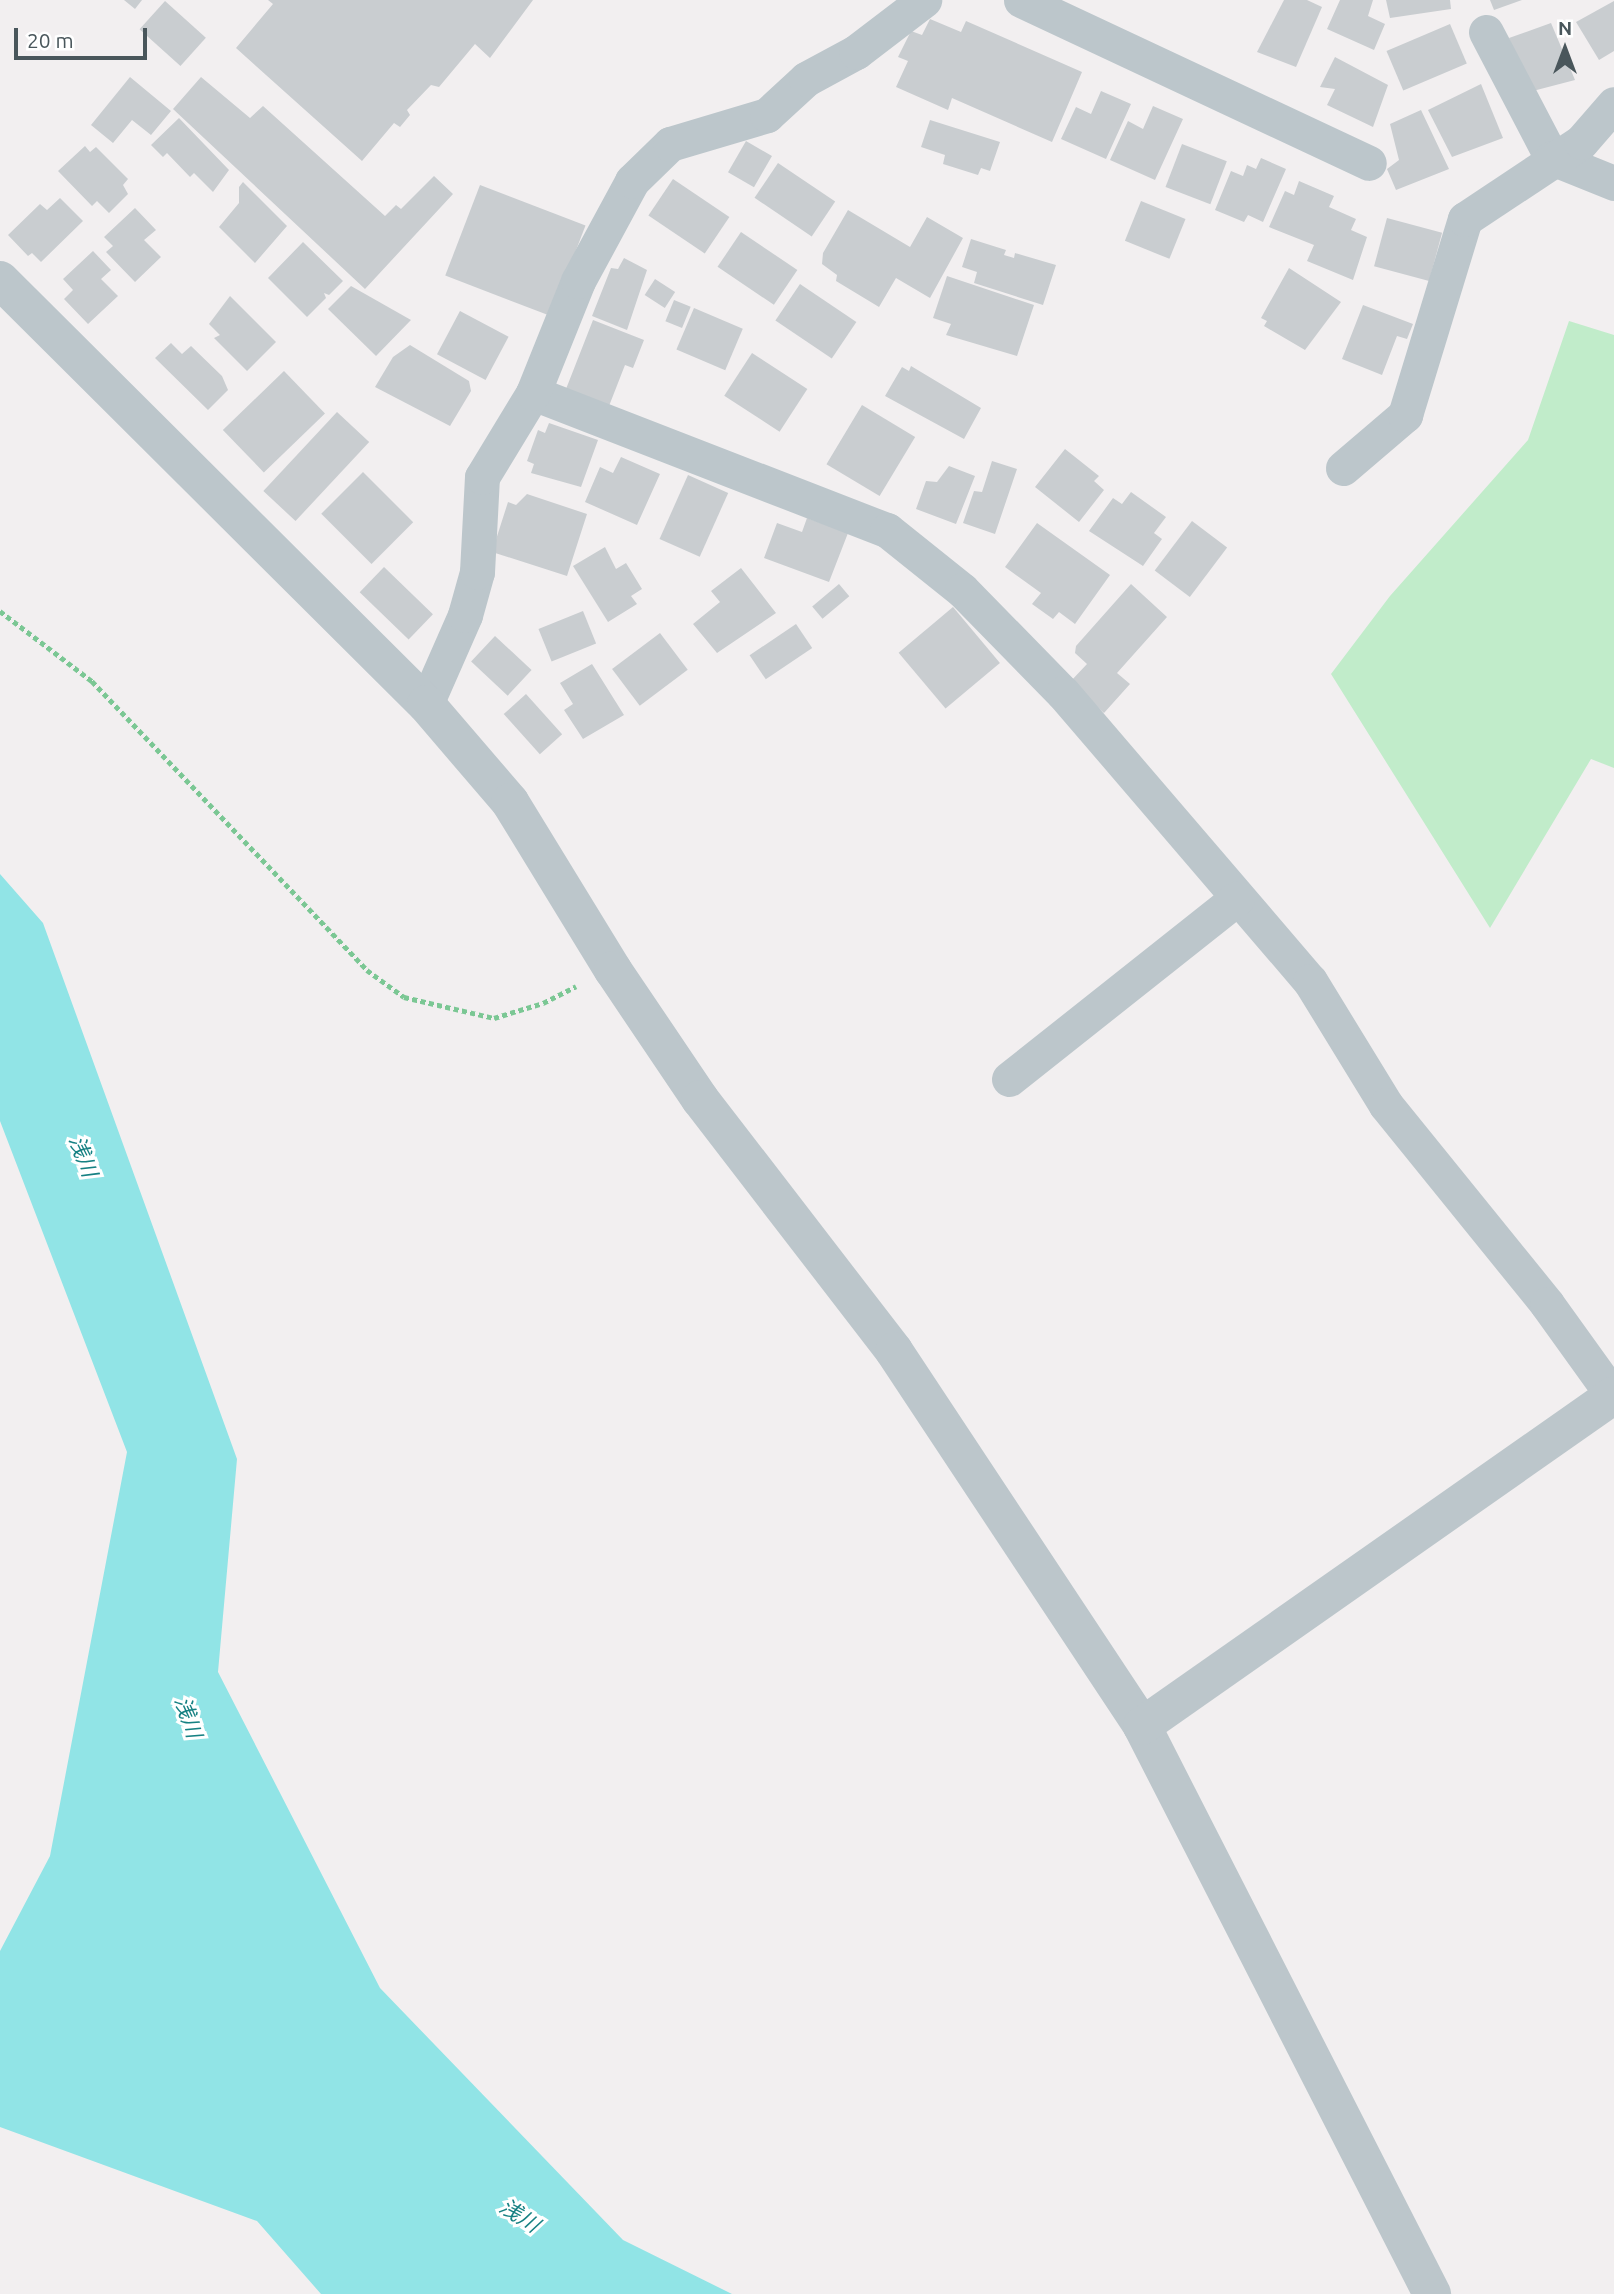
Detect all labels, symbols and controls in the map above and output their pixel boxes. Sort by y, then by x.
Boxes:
scale bar [18,14,150,58]
north arrow [1530,14,1600,84]
text: N [1558,17,1572,39]
text: 20 m [27,28,74,52]
water label: 浅川 [65,1132,103,1180]
water label: 浅川 [170,1693,208,1741]
water label: 浅川 [496,2193,544,2237]

